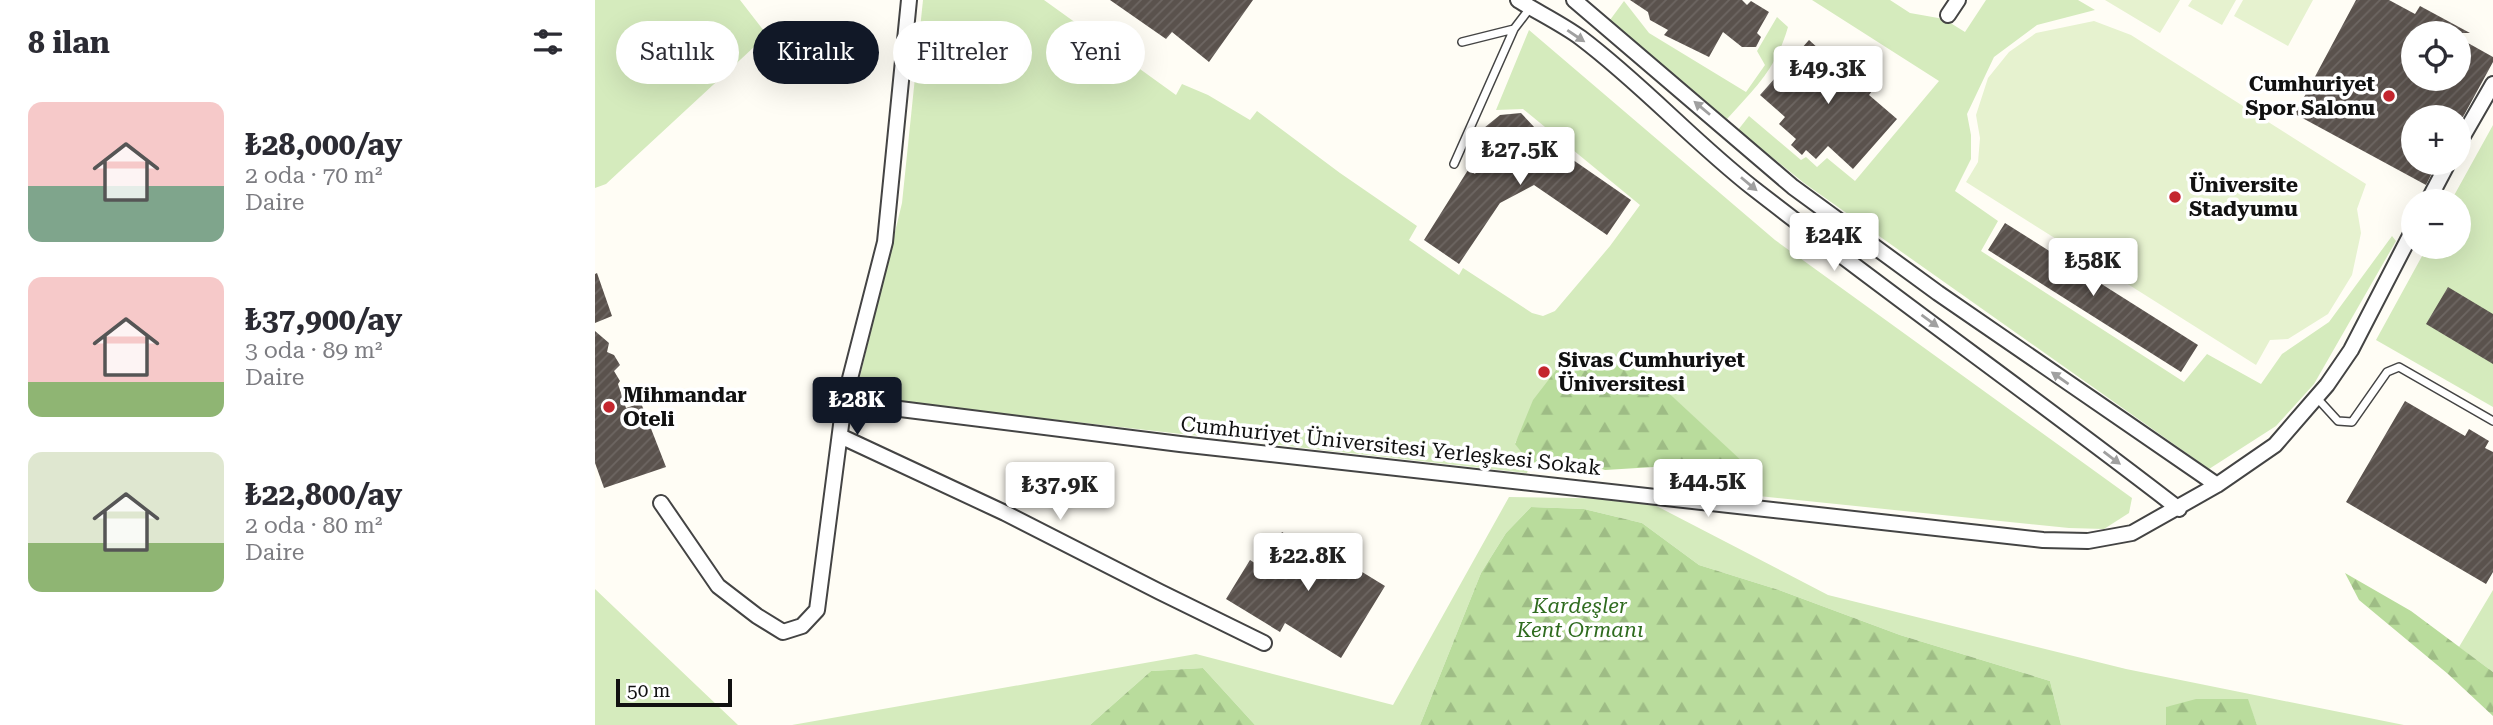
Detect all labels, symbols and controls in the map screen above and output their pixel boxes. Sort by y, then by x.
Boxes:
chip: Satılık [616,21,739,84]
chip: Kiralık [753,21,879,84]
chip: Filtreler [893,21,1032,84]
chip: Yeni [1046,21,1145,84]
map controls [2401,21,2471,259]
button: locate [2401,21,2471,91]
icon: filters [529,23,567,61]
text: 8 ilan [28,25,110,60]
one-way arrow [1567,29,1585,43]
pin: ₺49.3K [1771,46,1885,106]
text: ₺49.3K [1790,55,1866,82]
place label: Cumhuriyet Spor Salonu [2245,72,2375,120]
marker: Cumhuriyet Spor Salonu [2381,88,2397,104]
one-way arrow [1694,101,1711,116]
button: + [2401,105,2471,175]
text: ₺28,000/ay [245,127,402,162]
pin: ₺27.5K [1463,128,1577,187]
icon: home [84,130,168,214]
text: ₺27.5K [1482,136,1558,163]
text: 2 oda · 70 m² [245,162,383,189]
place label: Üniversite Stadyumu [2189,172,2298,221]
one-way arrow [1740,176,1757,191]
text: Daire [245,189,304,216]
marker: Üniversite Stadyumu [2167,189,2183,205]
button: − [2401,189,2471,259]
pin: ₺24K [1793,214,1875,273]
text: ₺24K [1806,222,1862,249]
pin: ₺58K [2052,238,2134,298]
text: ₺58K [2065,247,2121,274]
text: ₺37,900/ay [245,302,402,337]
icon: home [84,305,168,389]
one-way arrow [1921,314,1939,328]
text: 3 oda · 89 m² [245,337,383,364]
place label: Sivas Cumhuriyet Üniversitesi [1558,348,1745,396]
text: Daire [245,364,304,391]
marker: Sivas Cumhuriyet Üniversitesi [1536,364,1552,380]
one-way arrow [2051,371,2069,385]
pin: ₺28K [816,378,898,437]
place label: Mihmandar Oteli [623,383,747,431]
text: ₺28K [829,386,885,413]
marker: Mihmandar Oteli [601,399,617,415]
street label: Cumhuriyet Üniversitesi Yerleşkesi Sokak [1180,411,1603,480]
one-way arrow [2103,450,2121,464]
pin: ₺44.5K [1651,460,1765,519]
pin: ₺37.9K [1003,462,1117,522]
text: ₺44.5K [1670,468,1746,495]
text: ₺37.9K [1022,471,1098,498]
text: ₺22,800/ay [245,477,402,512]
icon: home [84,480,168,564]
text: 2 oda · 80 m² [245,512,383,539]
pin: ₺22.8K [1251,534,1365,593]
text: Daire [245,539,304,566]
text: ₺22.8K [1270,542,1346,569]
park label: Kardeşler Kent Ormanı [1515,594,1644,642]
scale bar [616,676,731,708]
text: 50 m [627,679,670,702]

